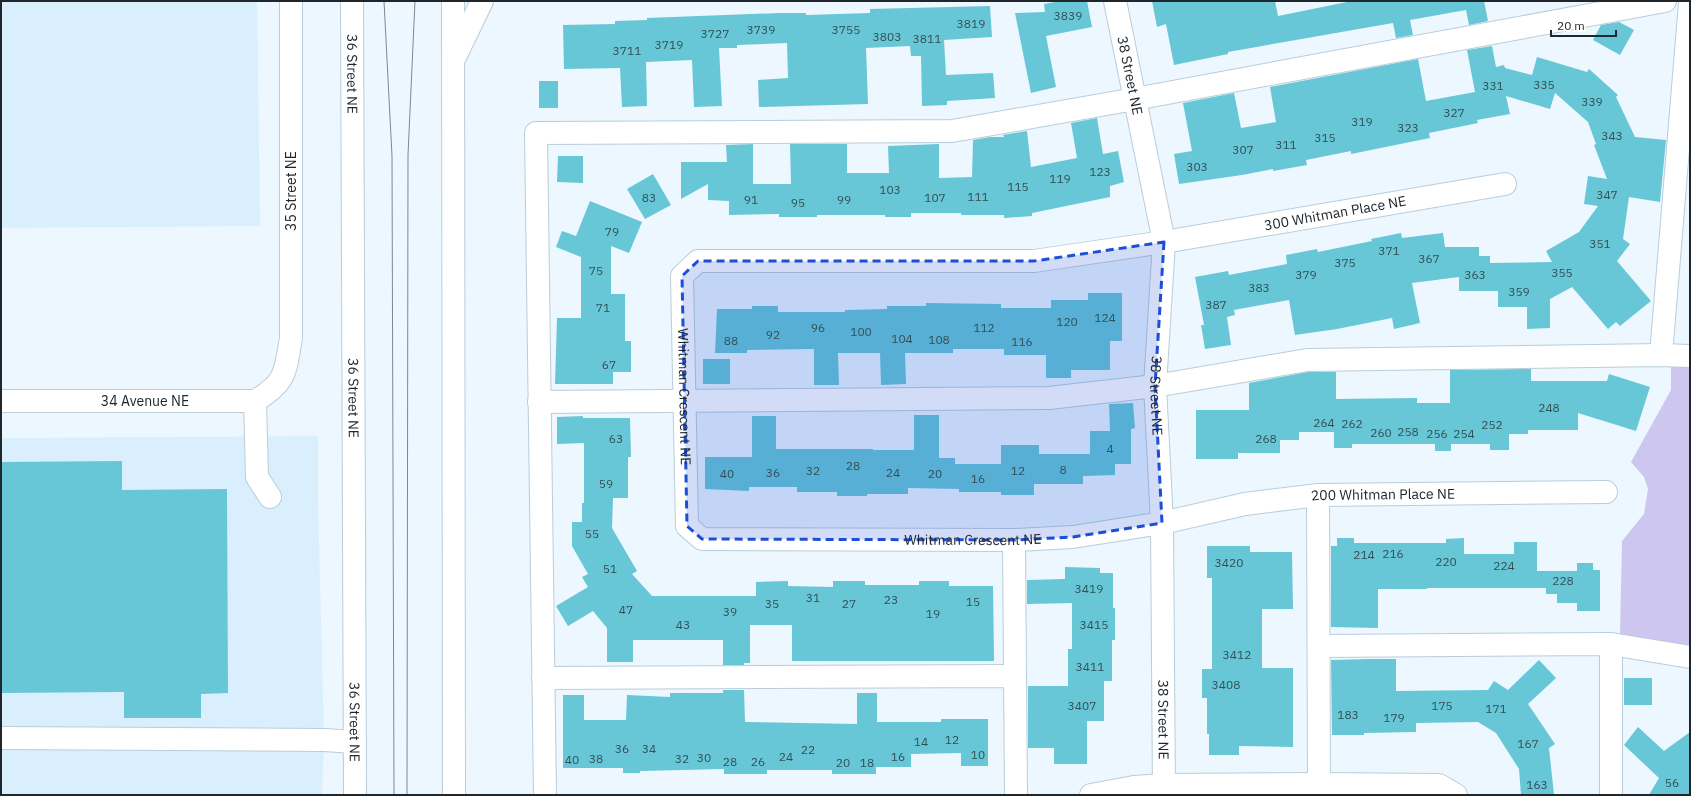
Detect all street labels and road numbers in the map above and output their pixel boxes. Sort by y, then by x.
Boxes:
street label: 36 Street NE [343,34,361,114]
street label: 38 Street NE [1113,35,1147,116]
street label: 35 Street NE [282,151,300,231]
street label: 300 Whitman Place NE [1262,192,1408,234]
street label: Whitman Crescent NE [674,328,695,465]
street label: 38 Street NE [1146,355,1167,436]
street label: 36 Street NE [344,358,363,438]
street label: 34 Avenue NE [101,392,189,410]
street label: 200 Whitman Place NE [1310,485,1455,505]
street label: Whitman Crescent NE [904,530,1042,549]
street label: 38 Street NE [1154,680,1173,760]
street label: 36 Street NE [346,682,364,762]

